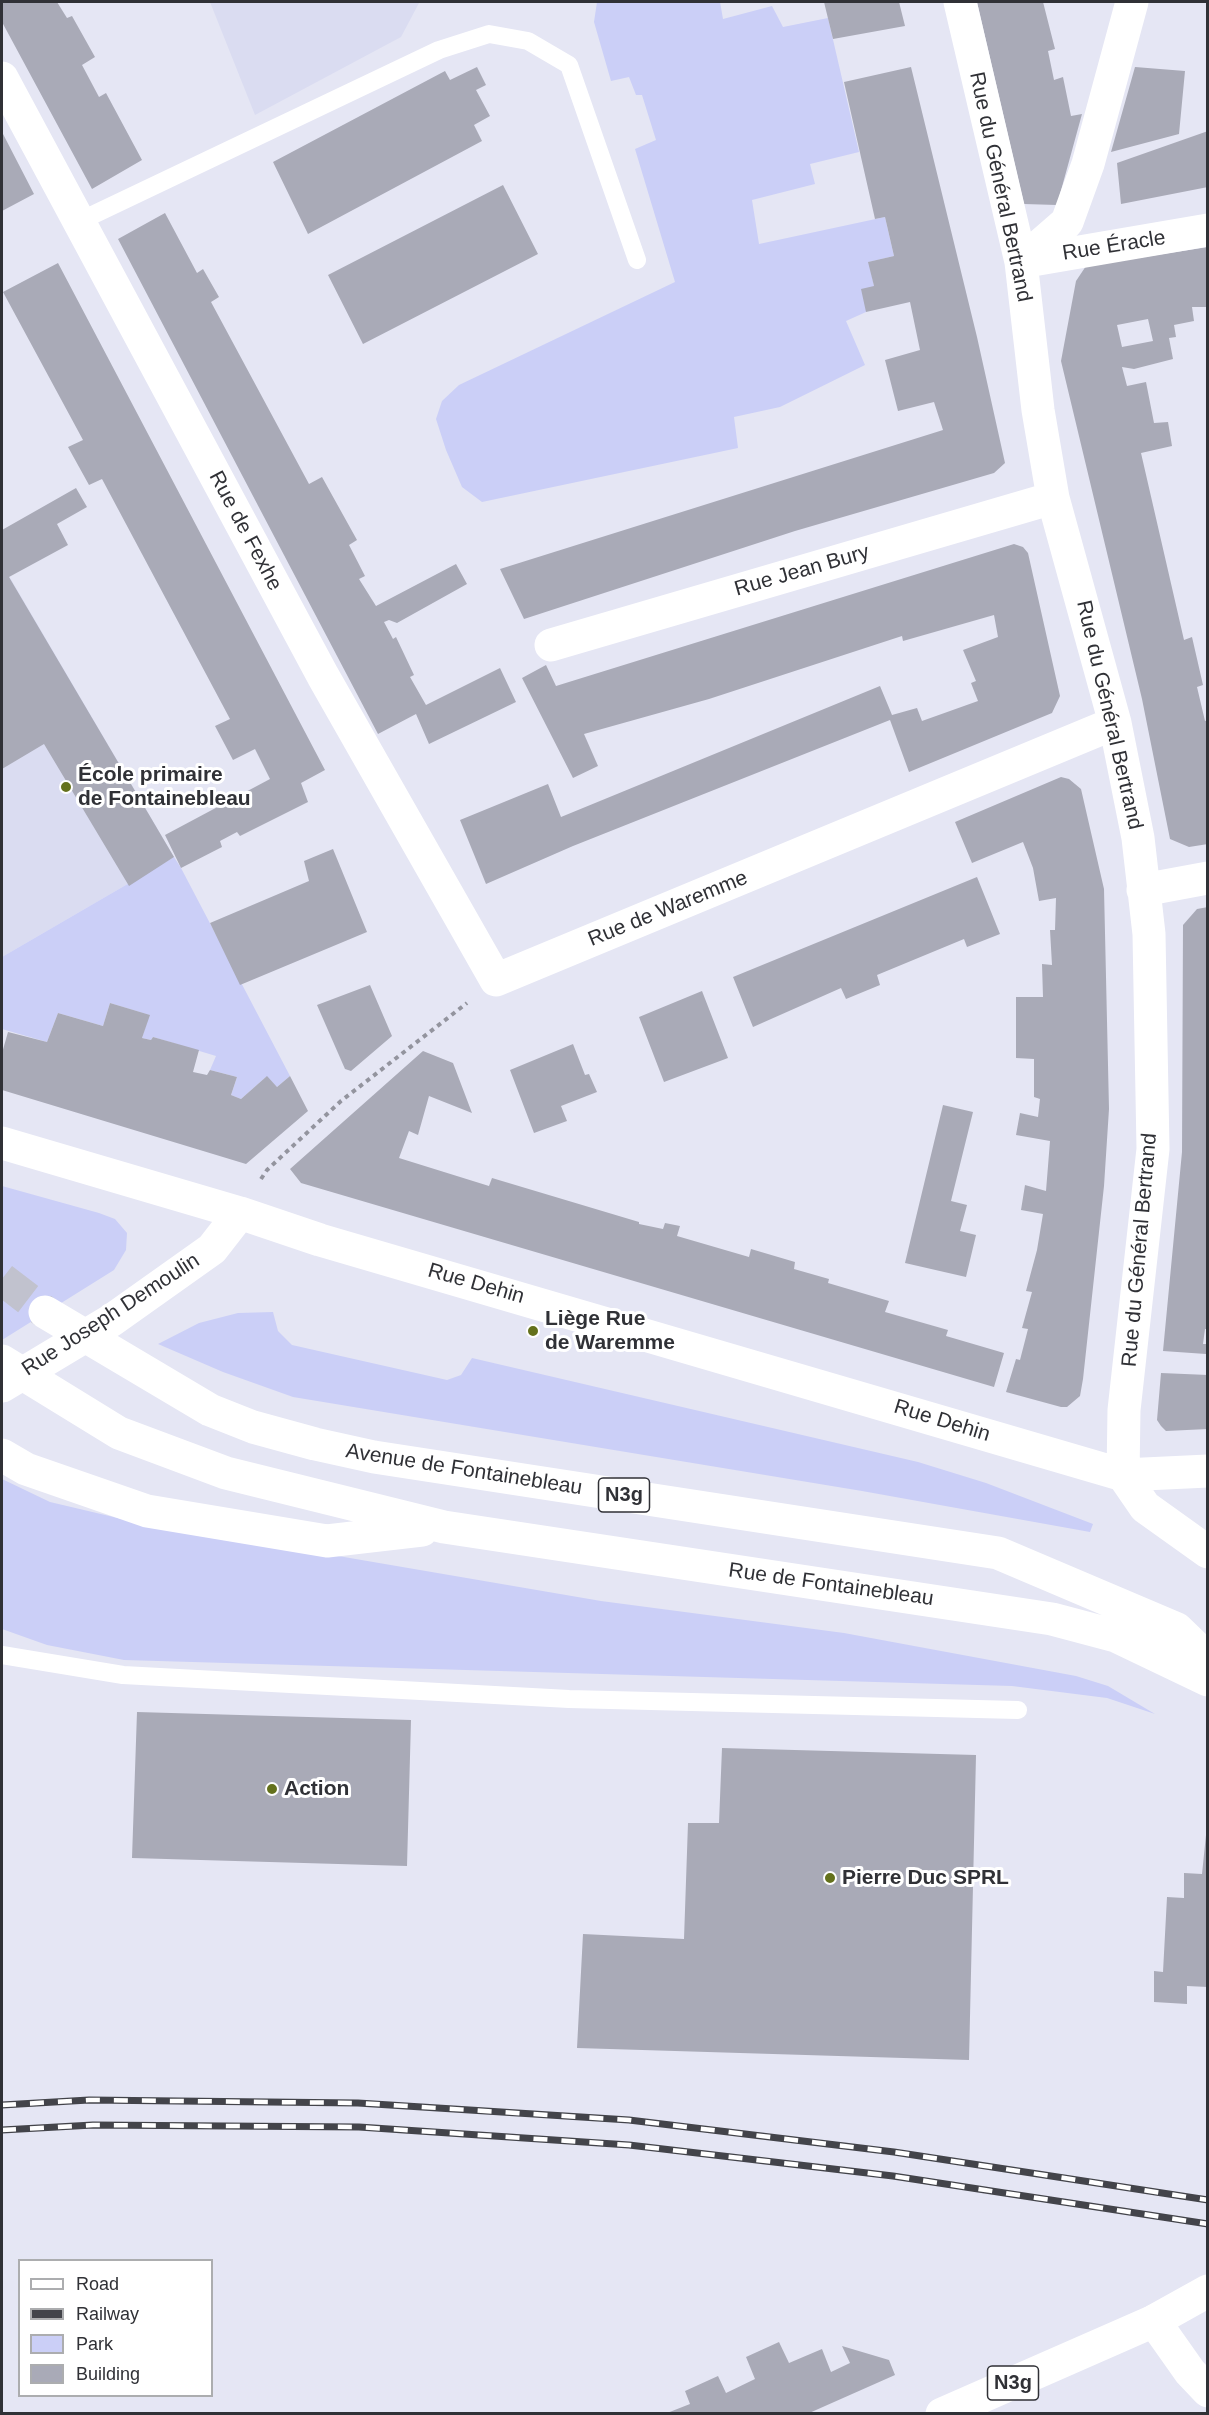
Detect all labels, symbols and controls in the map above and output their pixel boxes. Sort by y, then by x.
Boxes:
street label: Rue du Général Bertrand [963,70,1037,304]
street label: Rue Éracle [1061,225,1167,267]
street label: Rue de Fexhe [203,467,287,595]
street label: Rue Jean Bury [732,540,872,602]
street label: Rue du Général Bertrand [1070,598,1148,832]
place label: École primaire de Fontainebleau [78,762,251,812]
marker: École primaire de Fontainebleau [59,780,73,794]
street label: Rue de Waremme [585,866,751,952]
street label: Rue du Général Bertrand [1117,1132,1163,1368]
street label: Rue Joseph Demoulin [17,1248,205,1382]
street label: Rue Dehin [425,1258,527,1310]
place label: Liège Rue de Waremme [545,1306,675,1356]
marker: Liège Rue de Waremme [526,1324,540,1338]
street label: Rue Dehin [891,1394,993,1448]
street label: Avenue de Fontainebleau [344,1439,584,1501]
road number: N3g [598,1478,650,1512]
street label: Rue de Fontainebleau [727,1558,935,1612]
place label: Action [284,1776,349,1802]
marker: Action [265,1782,279,1796]
place label: Pierre Duc SPRL [842,1865,1009,1891]
marker: Pierre Duc SPRL [823,1871,837,1885]
legend [18,2259,213,2397]
text: Road [76,2274,119,2294]
text: Railway [76,2304,139,2324]
text: Park [76,2334,113,2354]
text: Building [76,2364,140,2384]
road number: N3g [988,2366,1038,2400]

